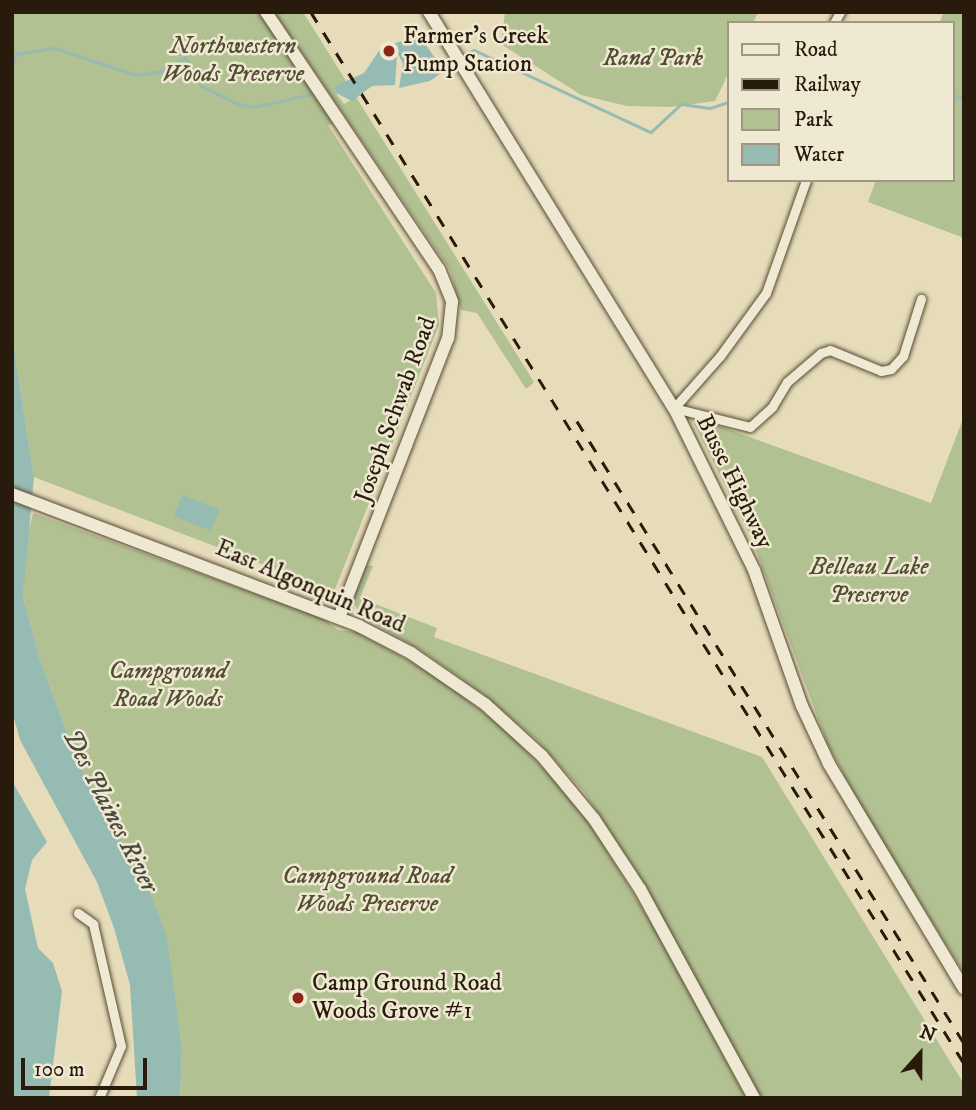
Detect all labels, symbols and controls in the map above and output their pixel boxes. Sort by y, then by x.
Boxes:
legend [727,21,955,182]
place label: Farmer's Creek Pump Station [403,23,548,79]
park label: Northwestern Woods Preserve [162,33,304,89]
text: Road [794,37,838,63]
marker: Farmer's Creek Pump Station [381,43,397,59]
park label: Rand Park [603,45,703,73]
text: Railway [794,72,861,98]
text: Park [794,107,833,133]
text: Water [794,142,844,168]
street label: Joseph Schwab Road [349,313,443,507]
street label: Busse Highway [689,410,779,554]
street label: East Algonquin Road [211,534,409,640]
park label: Belleau Lake Preserve [810,554,928,610]
park label: Campground Road Woods [109,658,227,714]
water label: Des Plaines River [55,724,165,898]
park label: Campground Road Woods Preserve [282,863,452,919]
place label: Camp Ground Road Woods Grove #1 [312,970,502,1026]
marker: Camp Ground Road Woods Grove #1 [290,990,306,1006]
north arrow [885,1019,955,1089]
text: N [916,1020,939,1047]
scale bar [24,1044,150,1088]
text: 100 m [34,1057,85,1083]

